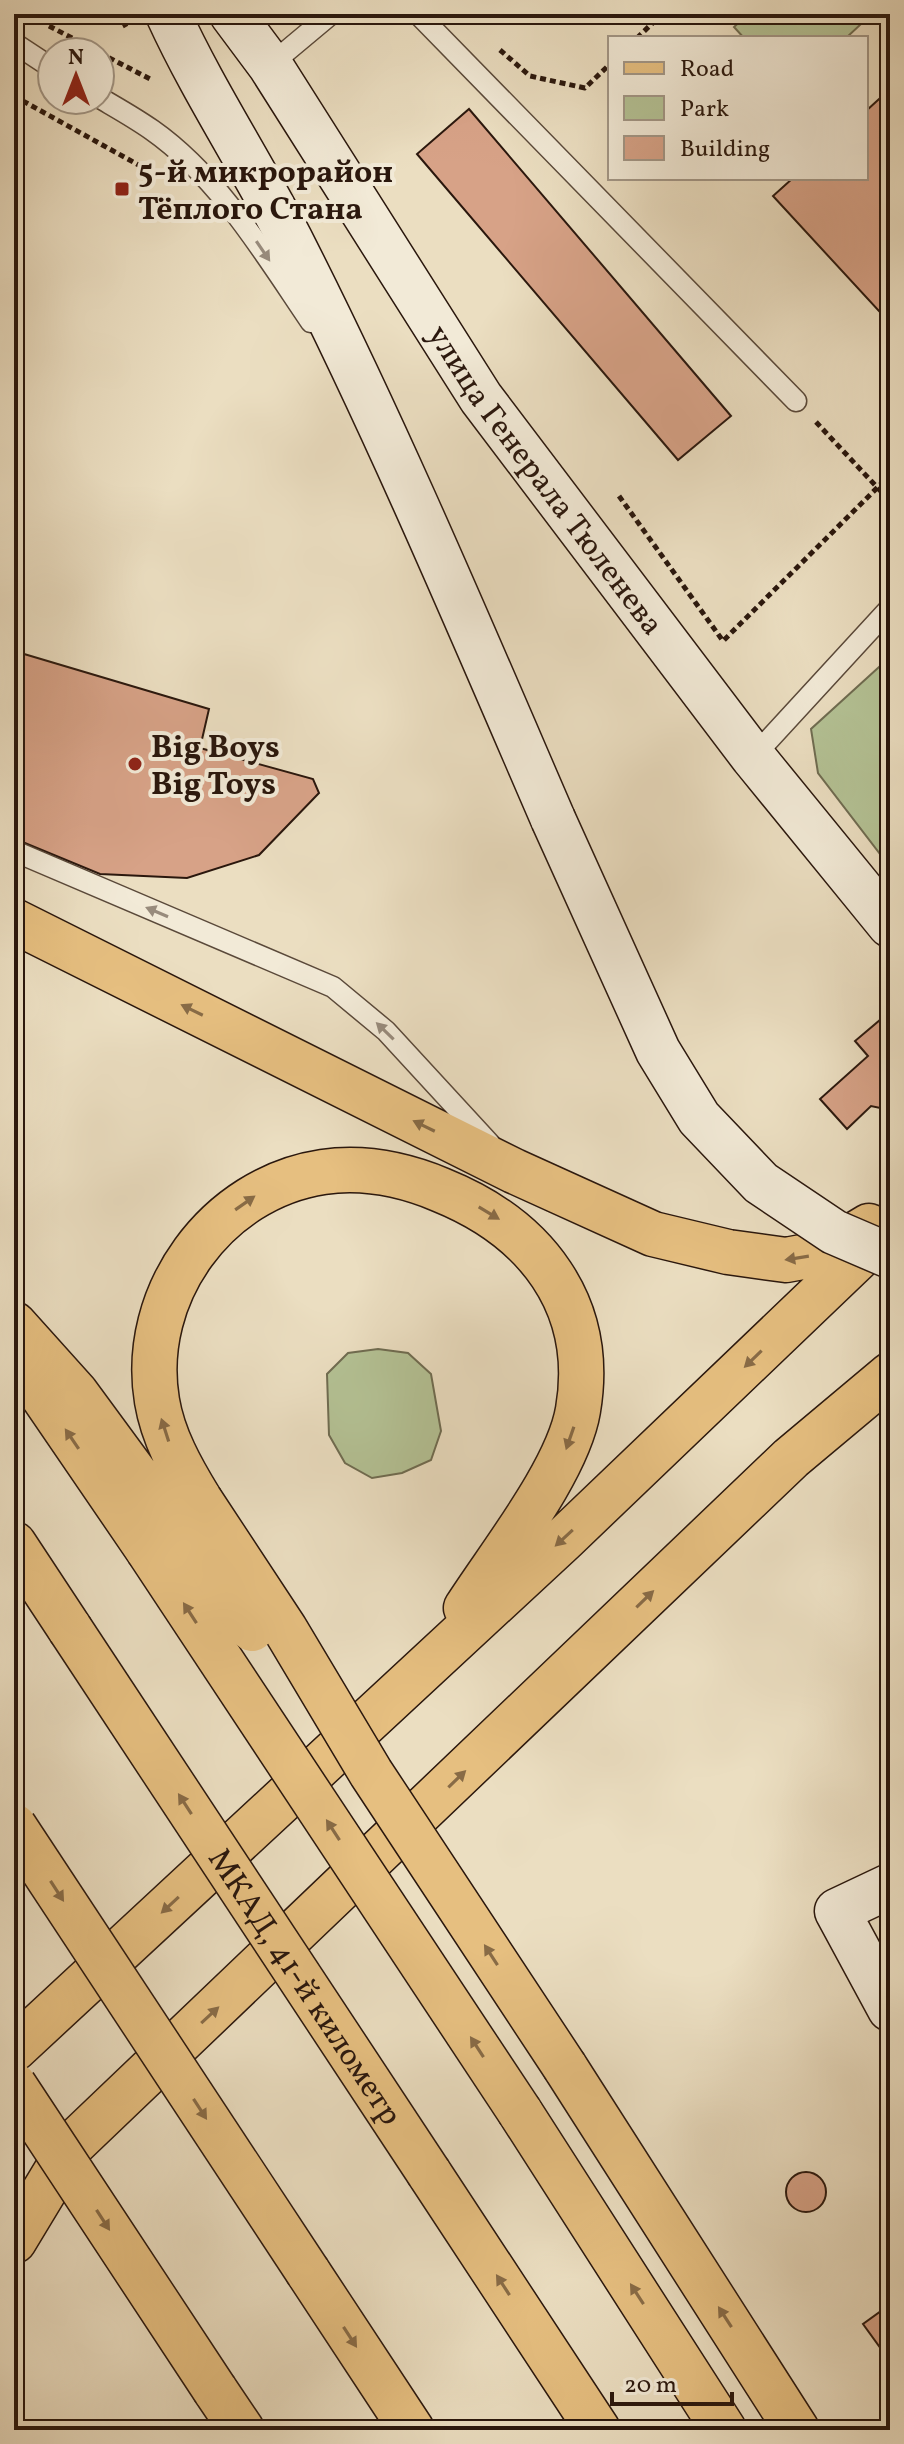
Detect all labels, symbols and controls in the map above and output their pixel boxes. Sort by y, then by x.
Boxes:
north arrow [36,36,116,116]
legend [608,36,868,180]
text: N [68,43,84,74]
text: Road [680,53,734,87]
text: Park [680,93,729,127]
text: Building [680,133,770,167]
place label: 5-й микрорайон Тёплого Стана [138,152,393,233]
marker: 5-й микрорайон Тёплого Стана [113,180,131,198]
one-way arrow [255,241,270,262]
street label: улица Генерала Тюленева [415,317,672,646]
place label: Big Boys Big Toys [151,727,280,808]
marker: Big Boys Big Toys [126,755,144,773]
one-way arrow [145,905,169,918]
one-way arrow [180,1003,203,1017]
one-way arrow [376,1023,395,1041]
one-way arrow [413,1119,436,1133]
one-way arrow [234,1196,255,1211]
one-way arrow [478,1205,501,1220]
one-way arrow [784,1252,809,1265]
one-way arrow [743,1349,762,1367]
one-way arrow [158,1418,171,1442]
one-way arrow [563,1427,575,1451]
one-way arrow [65,1428,80,1450]
one-way arrow [555,1529,574,1547]
one-way arrow [635,1590,654,1608]
one-way arrow [182,1603,197,1624]
one-way arrow [448,1770,467,1788]
one-way arrow [179,1793,193,1815]
one-way arrow [326,1819,341,1841]
street label: МКАД, 41-й километр [196,1841,411,2135]
one-way arrow [49,1881,64,1902]
one-way arrow [160,1895,179,1913]
one-way arrow [484,1944,499,1966]
one-way arrow [200,2006,219,2024]
one-way arrow [470,2036,484,2058]
one-way arrow [192,2098,207,2119]
one-way arrow [95,2209,110,2231]
one-way arrow [496,2274,510,2296]
one-way arrow [630,2283,644,2305]
one-way arrow [718,2306,732,2328]
one-way arrow [343,2326,357,2348]
scale bar [612,2356,732,2406]
text: 20 m [624,2369,677,2403]

